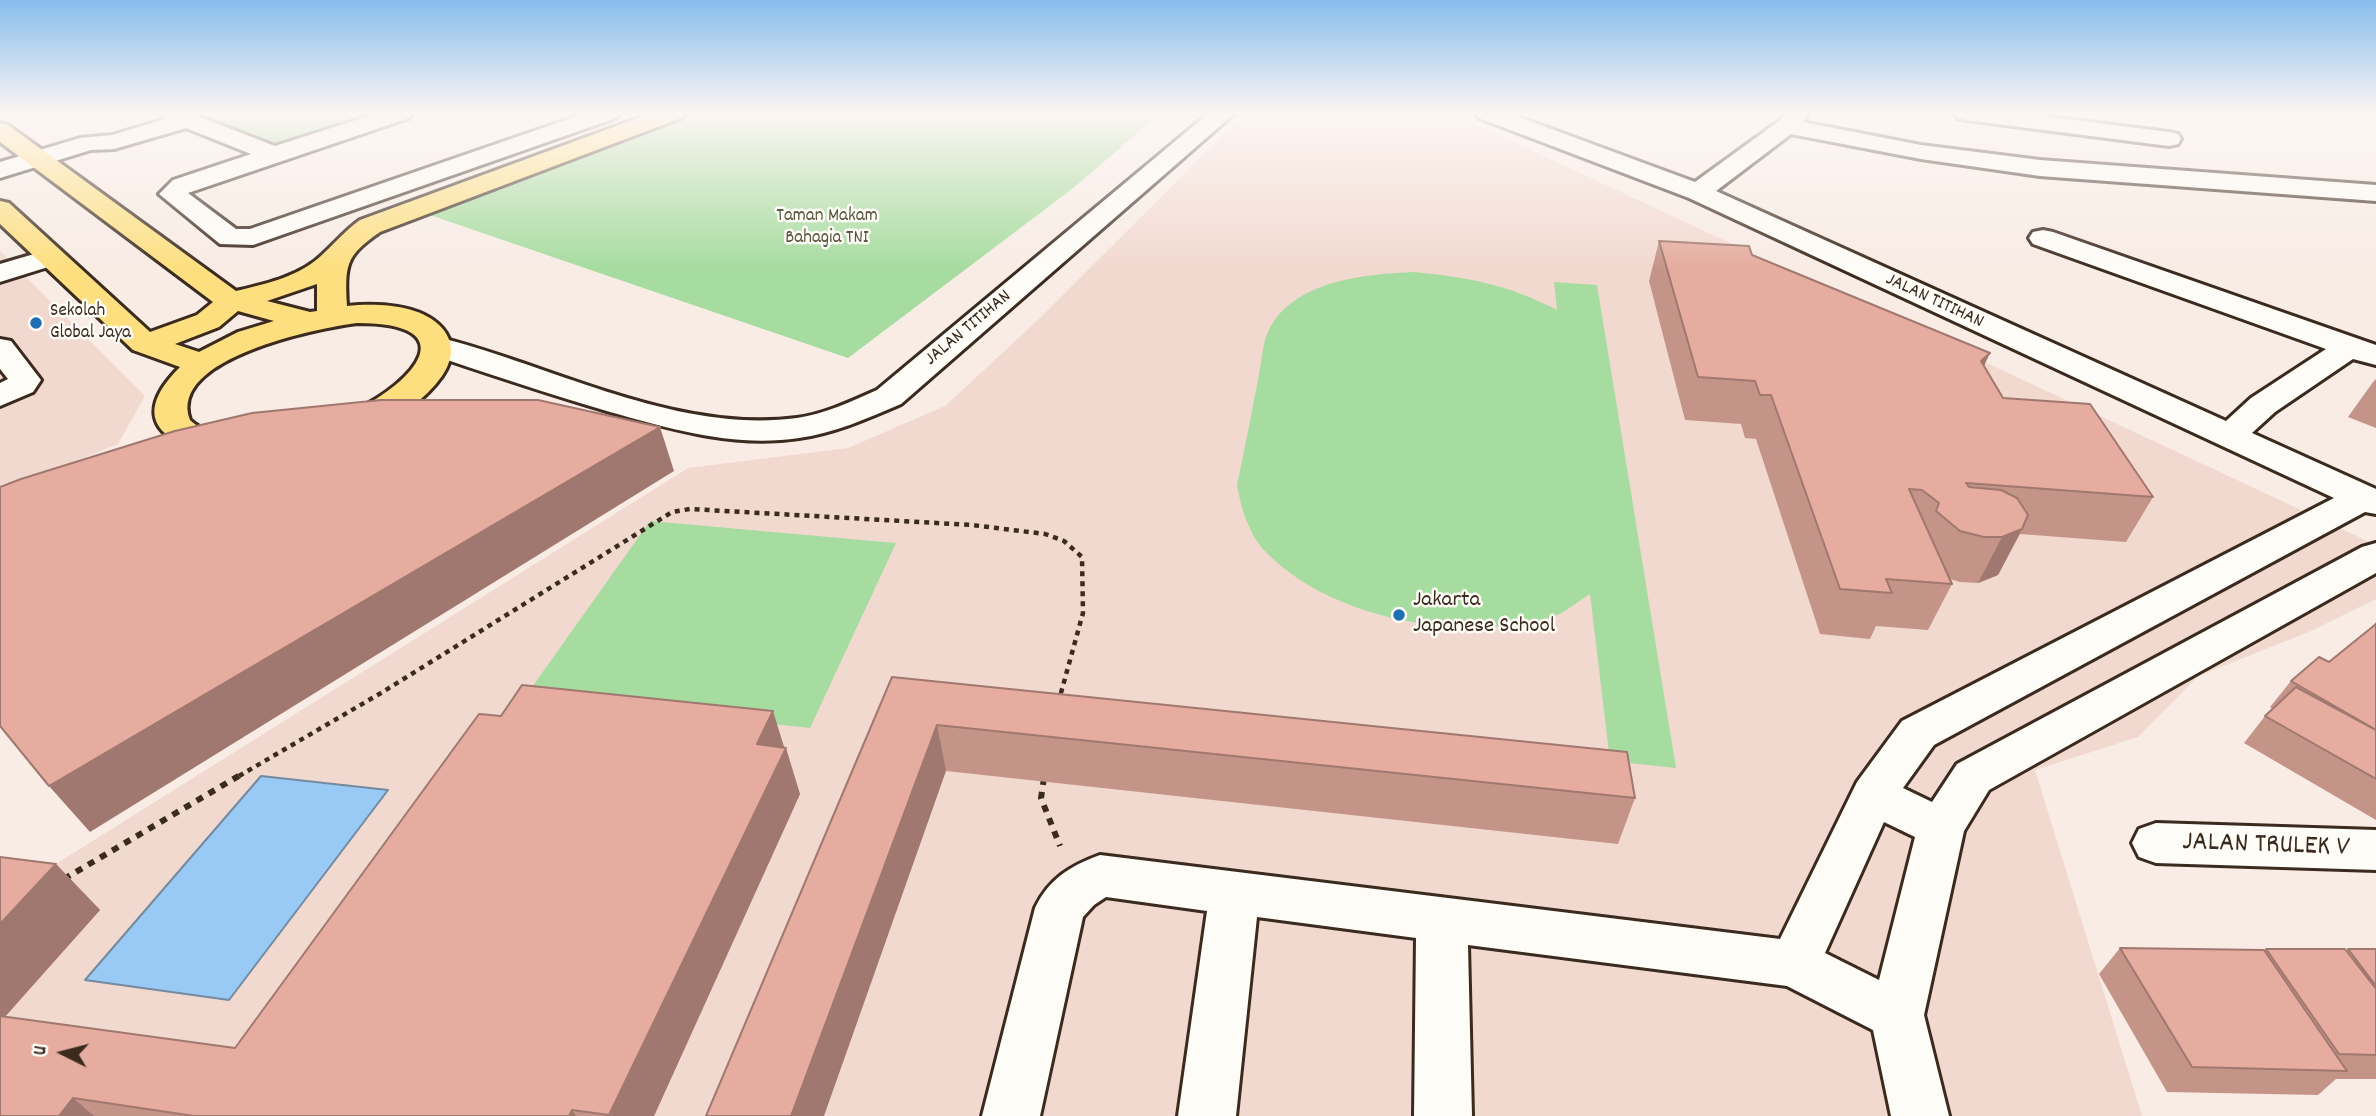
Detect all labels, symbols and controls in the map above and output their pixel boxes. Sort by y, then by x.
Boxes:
park label: Taman Makam Bahagia TNI [776,206,878,250]
street label: JALAN TITIHAN [1881,269,1987,335]
street label: JALAN TITIHAN [921,286,1017,372]
place label: Sekolah Global Jaya [50,301,131,345]
marker: Sekolah Global Jaya [28,315,44,331]
place label: Jakarta Japanese School [1413,588,1555,642]
marker: Jakarta Japanese School [1391,607,1407,623]
street label: JALAN TRULEK V [2182,827,2350,867]
north arrow [28,1018,98,1088]
text: U [28,1045,56,1057]

